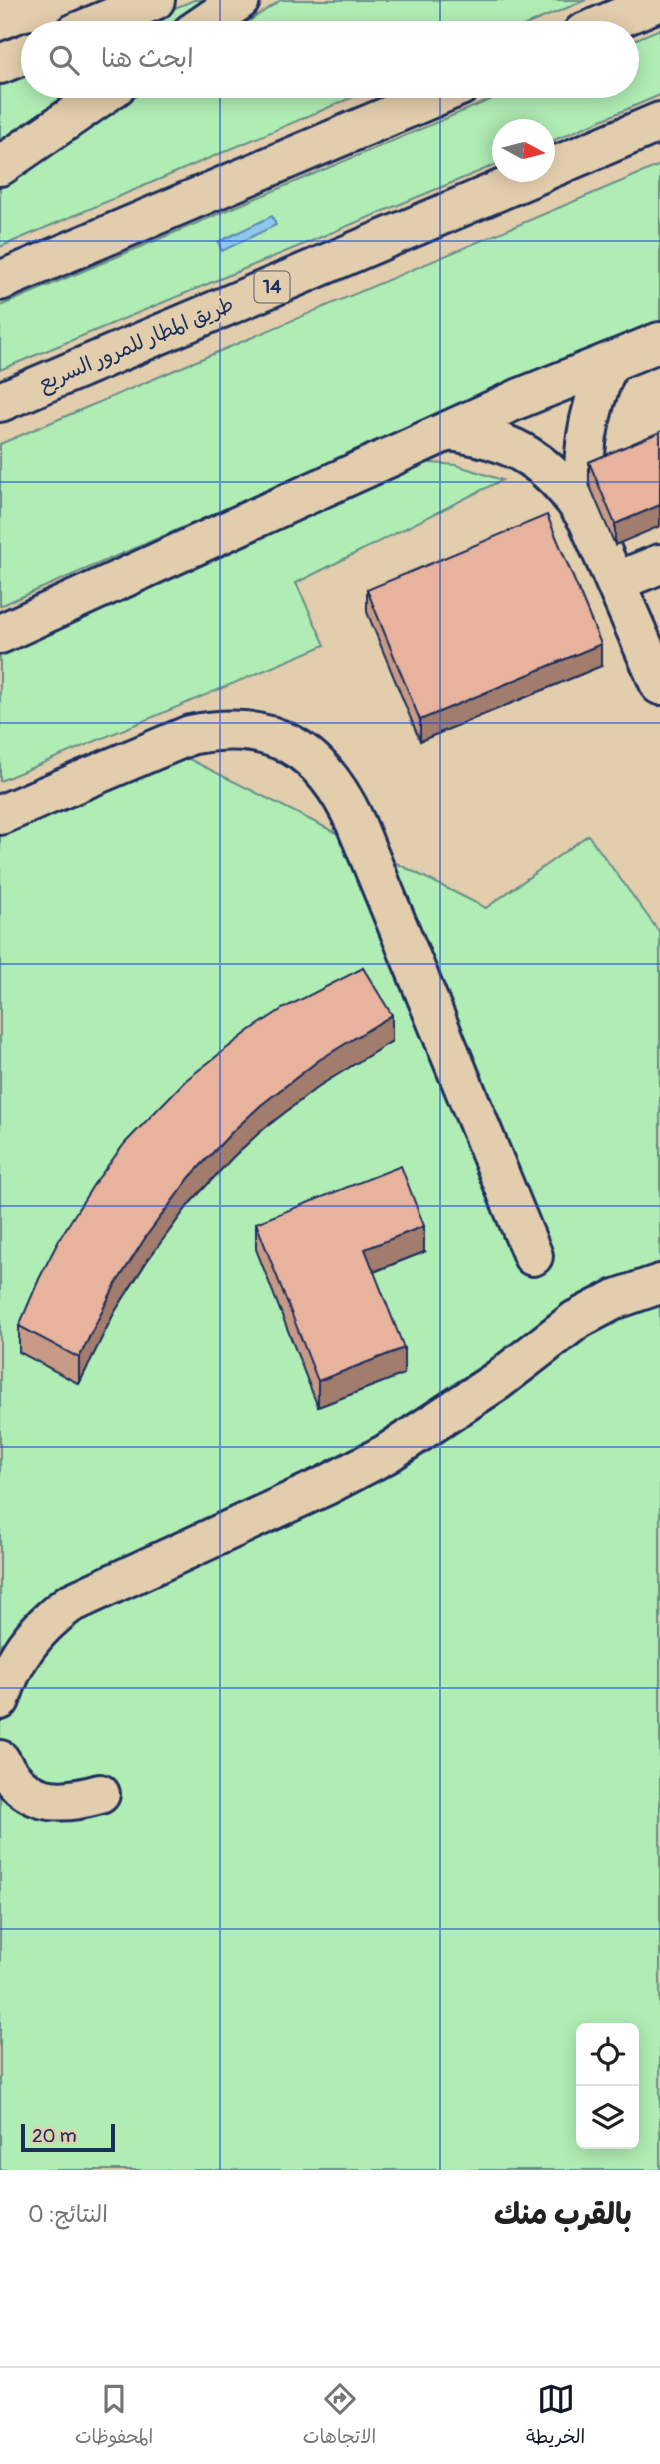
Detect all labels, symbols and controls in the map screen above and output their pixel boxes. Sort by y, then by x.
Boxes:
search box [21,21,639,98]
icon: search [45,41,83,79]
text: ابحث هنا [101,43,194,75]
north arrow [492,119,555,182]
road number: 14 [254,272,290,302]
street label: طريق المطار للمرور السريع [34,291,238,398]
map controls [576,2023,639,2149]
button: locate [576,2023,639,2086]
button: layers [576,2086,639,2149]
scale bar [21,2121,116,2153]
text: 20 m [32,2124,77,2148]
text: بالقرب منك [494,2196,632,2233]
text: النتائج: 0 [28,2200,108,2229]
tab: المحفوظات [75,2380,153,2453]
tab: الاتجاهات [303,2380,376,2453]
tab: الخريطة [526,2380,585,2453]

